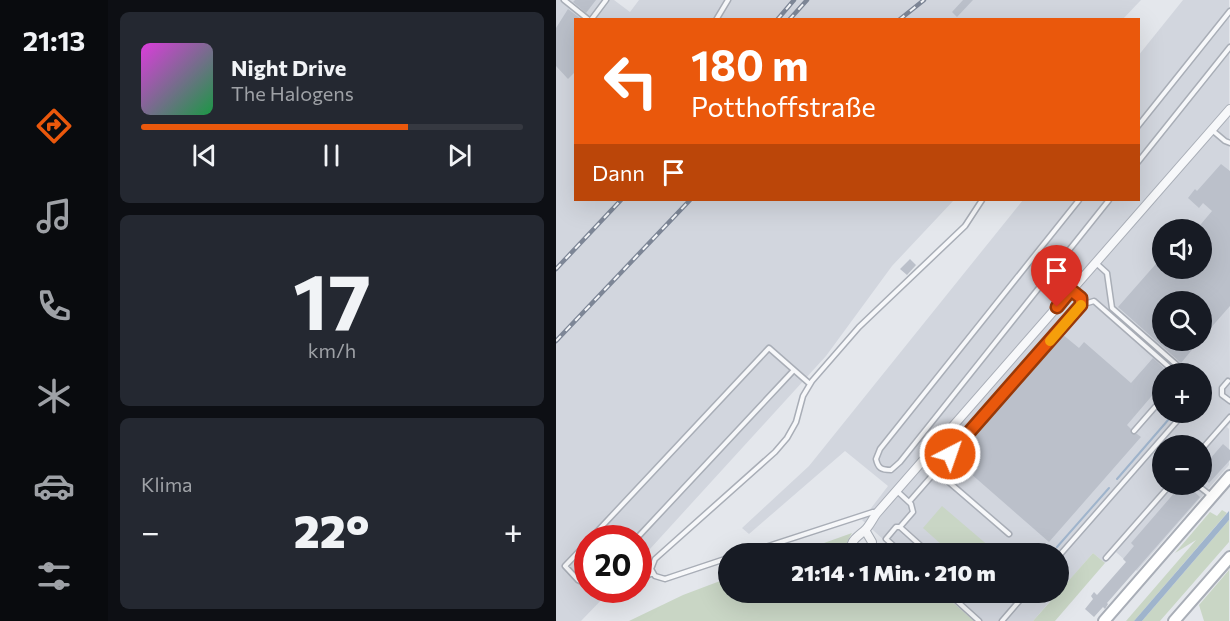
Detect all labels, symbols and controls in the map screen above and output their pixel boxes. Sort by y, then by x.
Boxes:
text: 21:13 [23,24,85,57]
text: 180 m [691,38,809,90]
icon: left [592,42,670,120]
text: Night Drive [231,54,346,81]
text: The Halogens [231,81,354,105]
text: Potthoffstraße [691,90,876,123]
icon: directions [33,105,75,147]
icon: previous [188,139,221,172]
icon: pause [315,139,348,172]
icon: next [443,139,476,172]
icon: arrive [657,156,690,189]
text: Dann [592,159,645,186]
icon: music [33,195,75,237]
map controls [1152,219,1212,495]
button: sound [1152,219,1212,279]
pin [1031,245,1082,307]
text: 17 [293,251,371,346]
icon: arrive [1040,254,1073,287]
icon: phone [33,285,75,327]
button: search [1152,291,1212,351]
text: km/h [308,338,356,362]
button: + [1152,363,1212,423]
icon: climate [33,375,75,417]
position arrow [918,422,982,486]
button: − [1152,435,1212,495]
icon: car [33,465,75,507]
text: Klima [141,472,193,496]
text: 22° [294,502,370,557]
text: − [141,510,160,551]
text: + [504,510,523,551]
speed limit sign: 20 [574,525,652,603]
icon: filters [33,555,75,597]
text: 21:14 · 1 Min. · 210 m [791,559,996,586]

